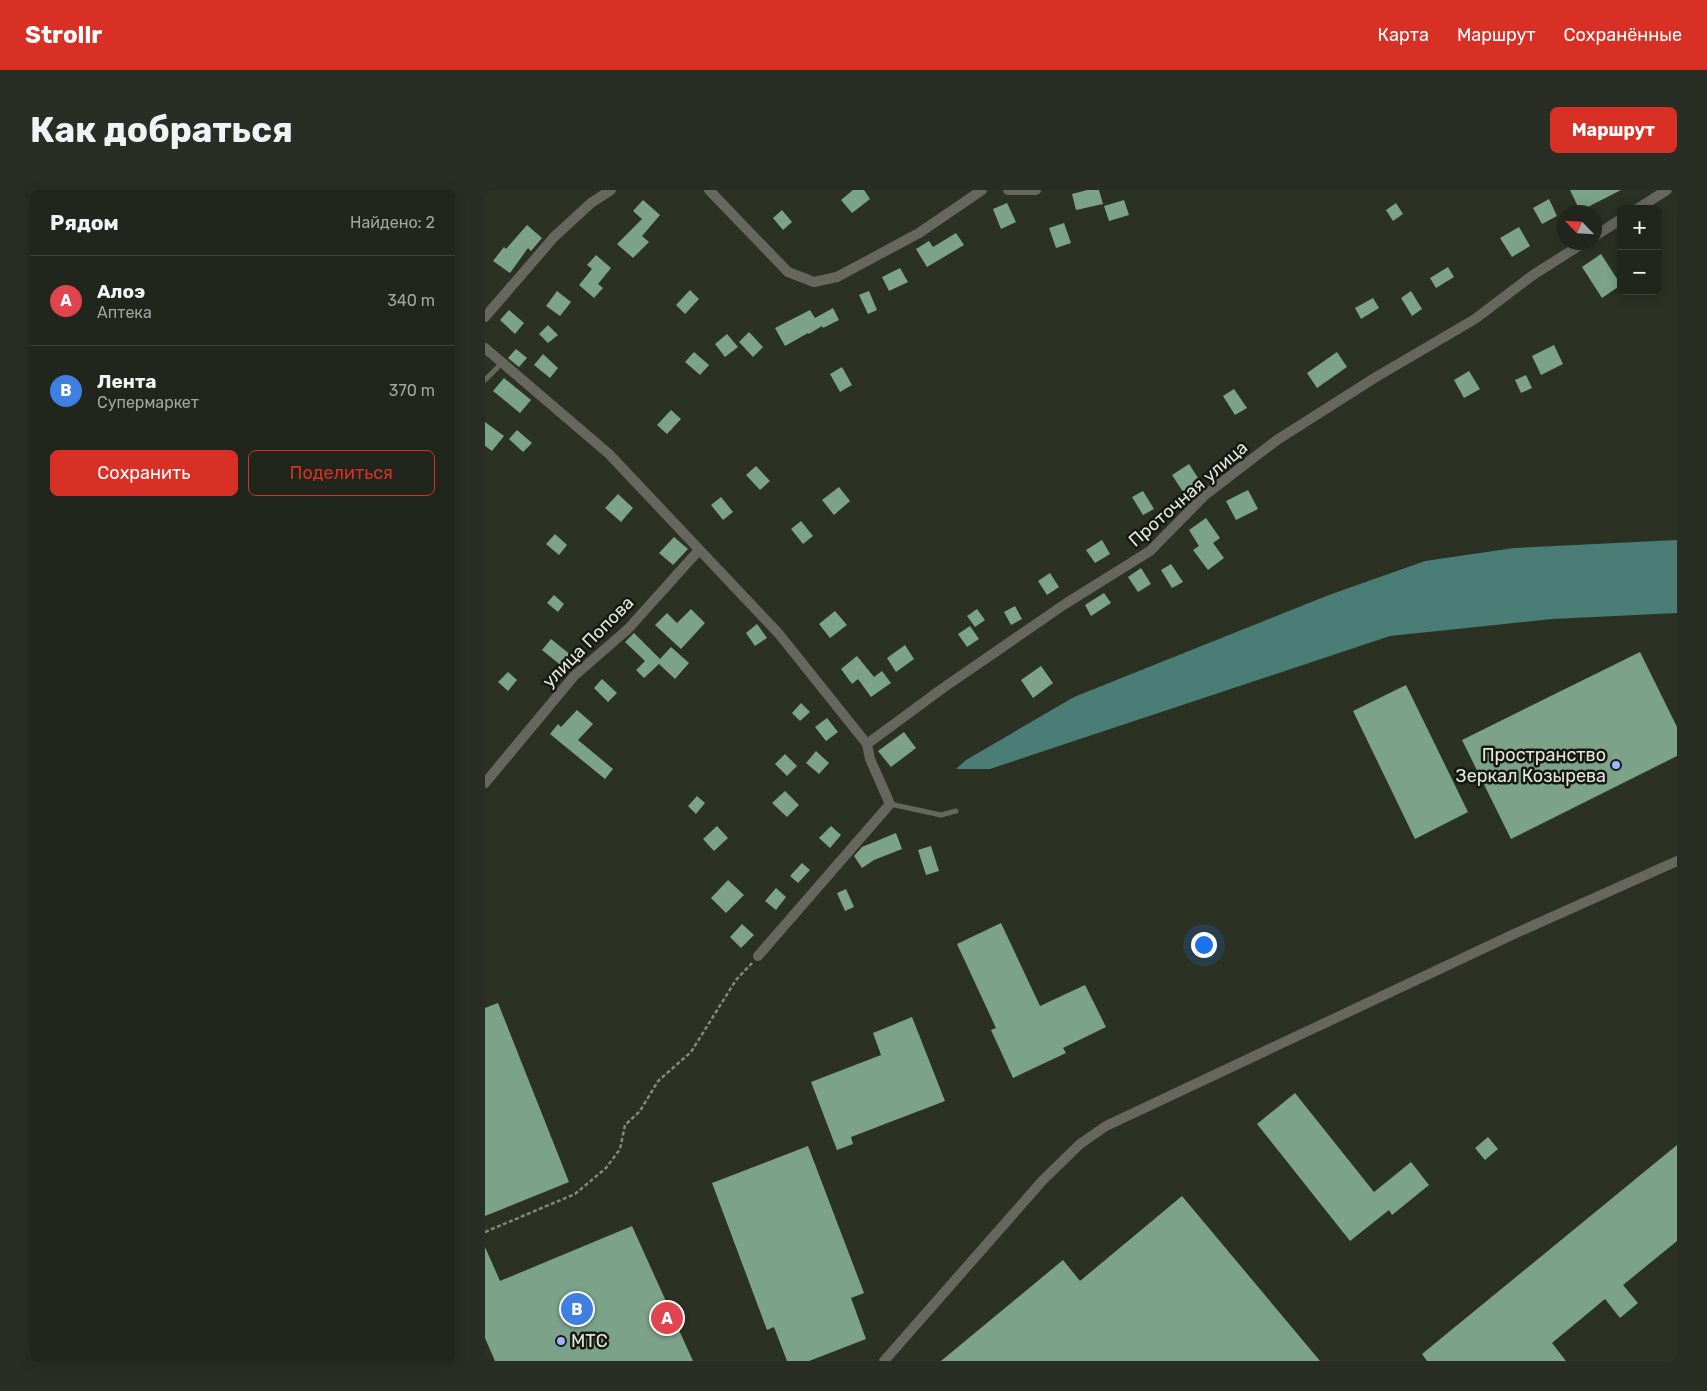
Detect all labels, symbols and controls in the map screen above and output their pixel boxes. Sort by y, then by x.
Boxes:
text: Strollr [25,21,102,49]
text: Карта [1378,24,1429,46]
text: Маршрут [1457,24,1536,46]
text: Сохранённые [1564,24,1682,46]
button: Маршрут [1550,107,1677,153]
text: Как добраться [30,109,293,151]
north arrow [1557,205,1602,250]
map controls [1617,205,1662,295]
button: + [1617,205,1662,250]
text: Рядом [50,210,119,235]
text: Найдено: 2 [350,213,435,232]
button: − [1617,250,1662,295]
text: Алоэ [97,280,145,303]
text: A [60,291,72,310]
text: 340 m [387,291,435,310]
text: Аптека [97,303,152,322]
text: Лента [97,370,157,393]
text: B [60,381,72,400]
text: 370 m [389,381,435,400]
text: Супермаркет [97,393,199,412]
street label: Проточная улица [1124,436,1252,552]
button: Сохранить [50,450,238,496]
button: Поделиться [248,450,435,496]
street label: улица Попова [538,592,638,692]
place label: Пространство Зеркал Козырева [1455,744,1606,787]
marker: Пространство Зеркал Козырева [1610,759,1622,771]
your location [1191,932,1217,958]
pin: B [561,1290,593,1328]
pin: A [651,1299,683,1337]
place label: МТС [571,1330,608,1352]
marker: МТС [555,1335,567,1347]

